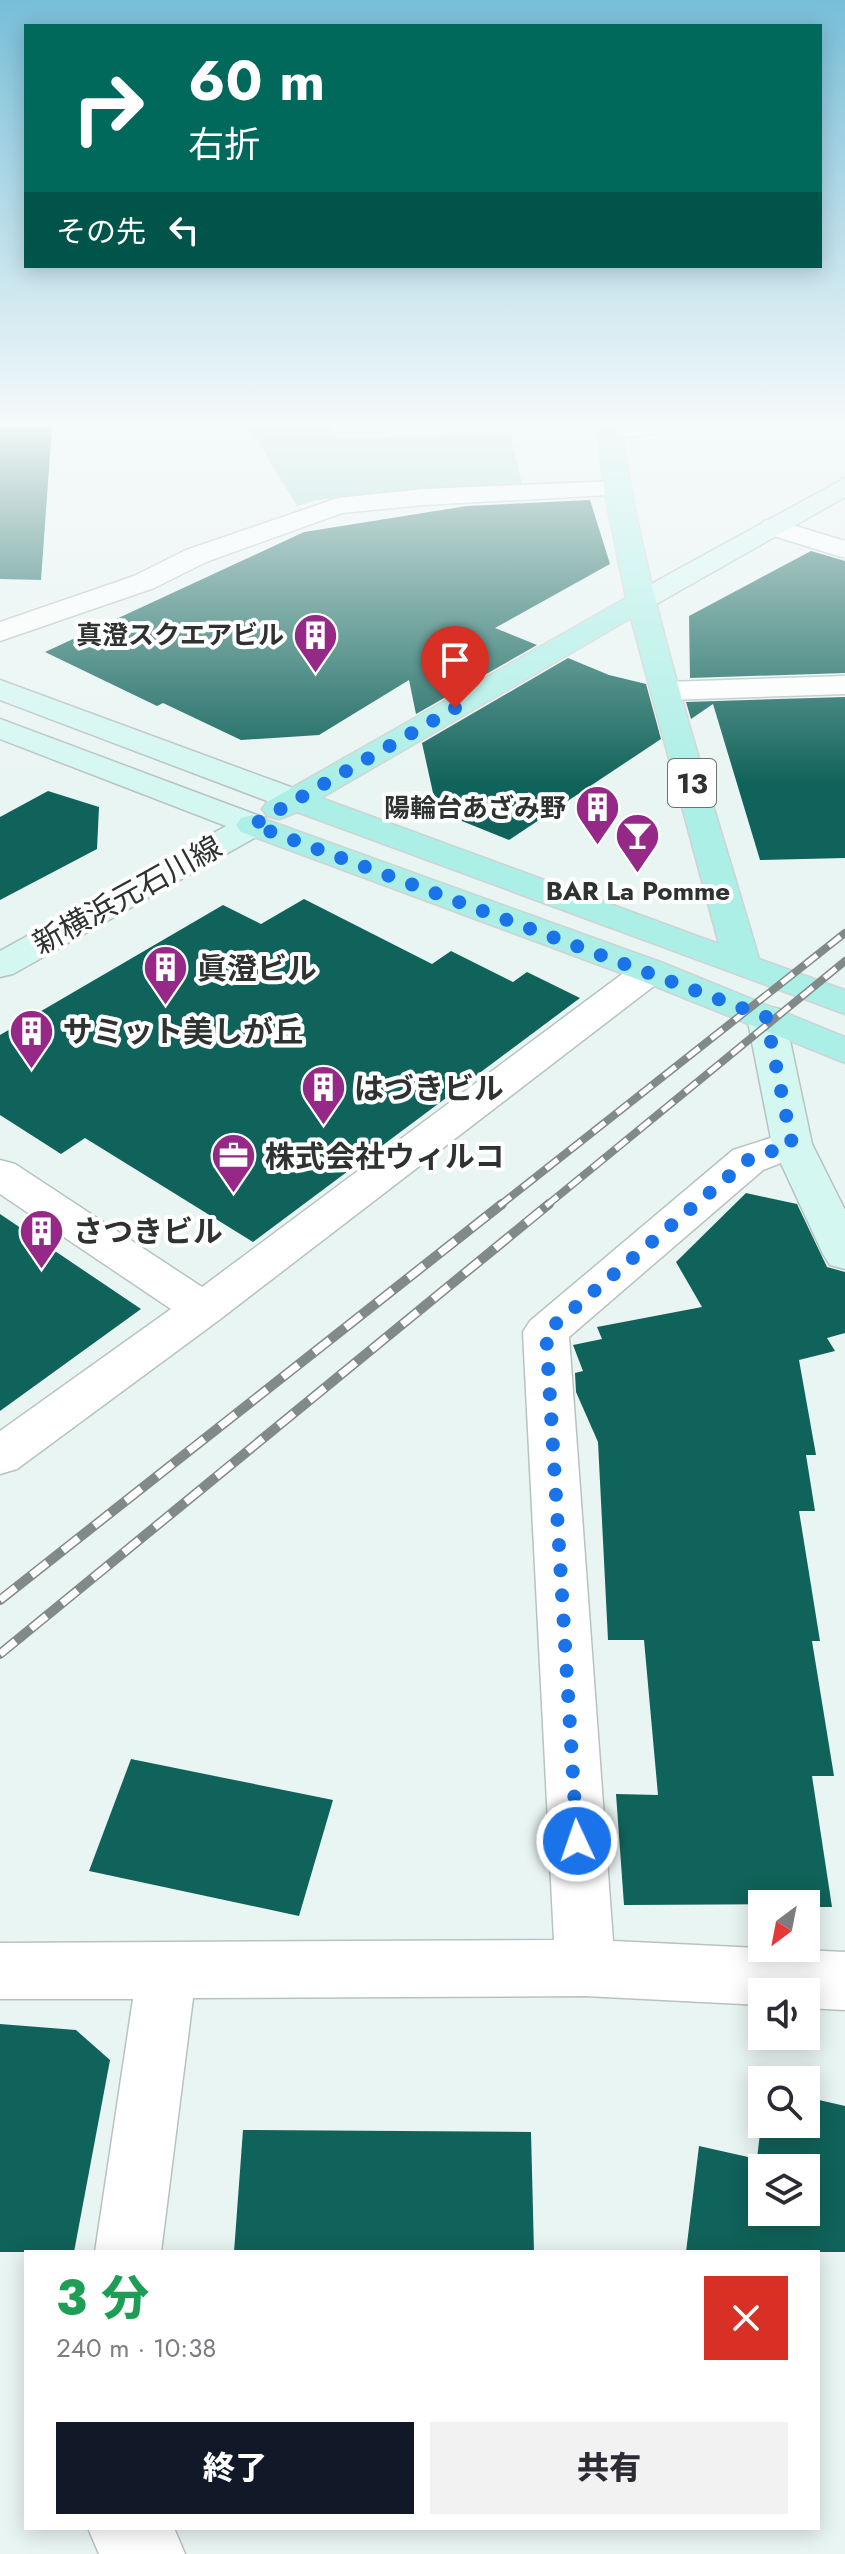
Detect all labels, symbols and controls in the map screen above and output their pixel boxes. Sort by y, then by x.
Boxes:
text: 60 m [188,40,325,121]
icon: right [56,56,160,160]
text: 右折 [188,118,260,170]
icon: left [162,208,206,252]
text: その先 [56,210,146,253]
building icon: 真澄スクエアビル [291,611,339,674]
place label: 真澄スクエアビル [76,616,284,654]
pin [421,626,489,708]
icon: arrive [433,638,477,682]
road number: 13 [668,759,716,807]
building icon: 陽輪台あざみ野 [573,784,621,847]
place label: 陽輪台あざみ野 [384,789,566,827]
bar icon: BAR La Pomme [614,812,662,875]
street label: 新横浜元石川線 [25,825,229,965]
place label: BAR La Pomme [546,872,730,910]
building icon: 眞澄ビル [142,944,190,1007]
place label: 眞澄ビル [197,947,317,990]
building icon: サミット美しが丘 [8,1007,56,1070]
place label: サミット美しが丘 [63,1010,303,1053]
building icon: はづきビル [299,1064,347,1127]
place label: はづきビル [354,1067,504,1110]
office icon: 株式会社ウィルコ [210,1132,258,1195]
place label: 株式会社ウィルコ [265,1135,504,1178]
building icon: さつきビル [18,1207,66,1270]
place label: さつきビル [73,1210,223,1253]
position arrow [535,1799,619,1883]
north arrow [748,1890,820,1962]
map controls [748,1890,820,2226]
button: sound [748,1978,820,2050]
button: search [748,2066,820,2138]
button: layers [748,2154,820,2226]
text: 3 分 [56,2264,149,2333]
button: close [704,2276,788,2360]
text: 240 m · 10:38 [56,2329,217,2367]
button: 終了 [56,2422,414,2514]
button: 共有 [430,2422,788,2514]

